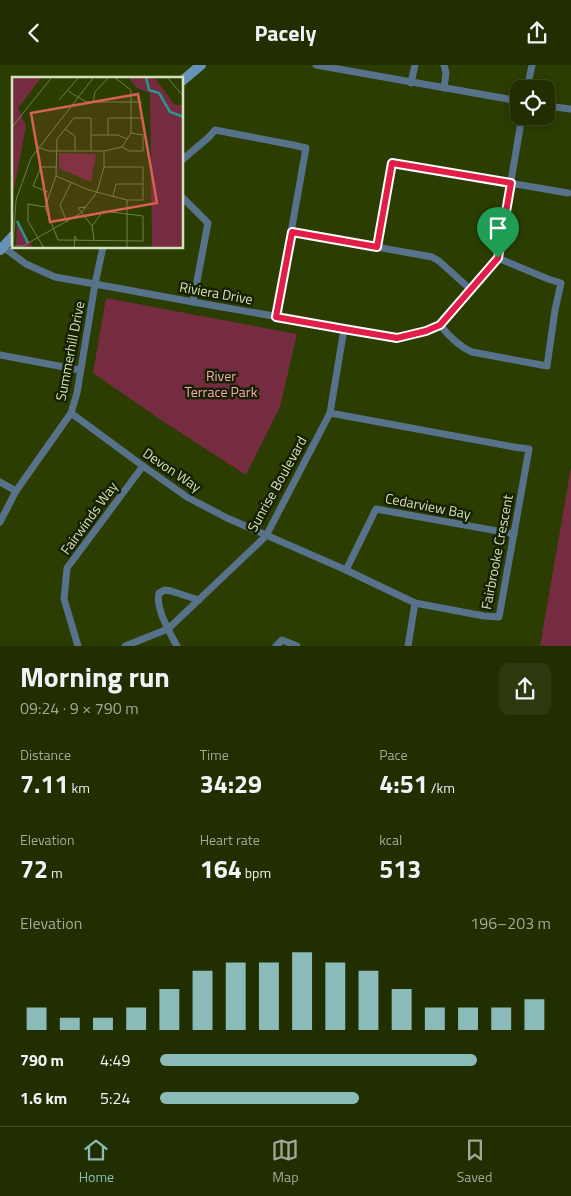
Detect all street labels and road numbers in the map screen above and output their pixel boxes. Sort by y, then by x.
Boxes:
street label: Riviera Drive [178,276,254,309]
street label: Summerhill Drive [50,299,89,403]
street label: Sunrise Boulevard [242,432,312,535]
street label: Devon Way [139,442,206,497]
street label: Fairwinds Way [55,477,122,559]
street label: Cedarview Bay [384,487,473,524]
street label: Fairbrooke Crescent [475,493,518,611]

